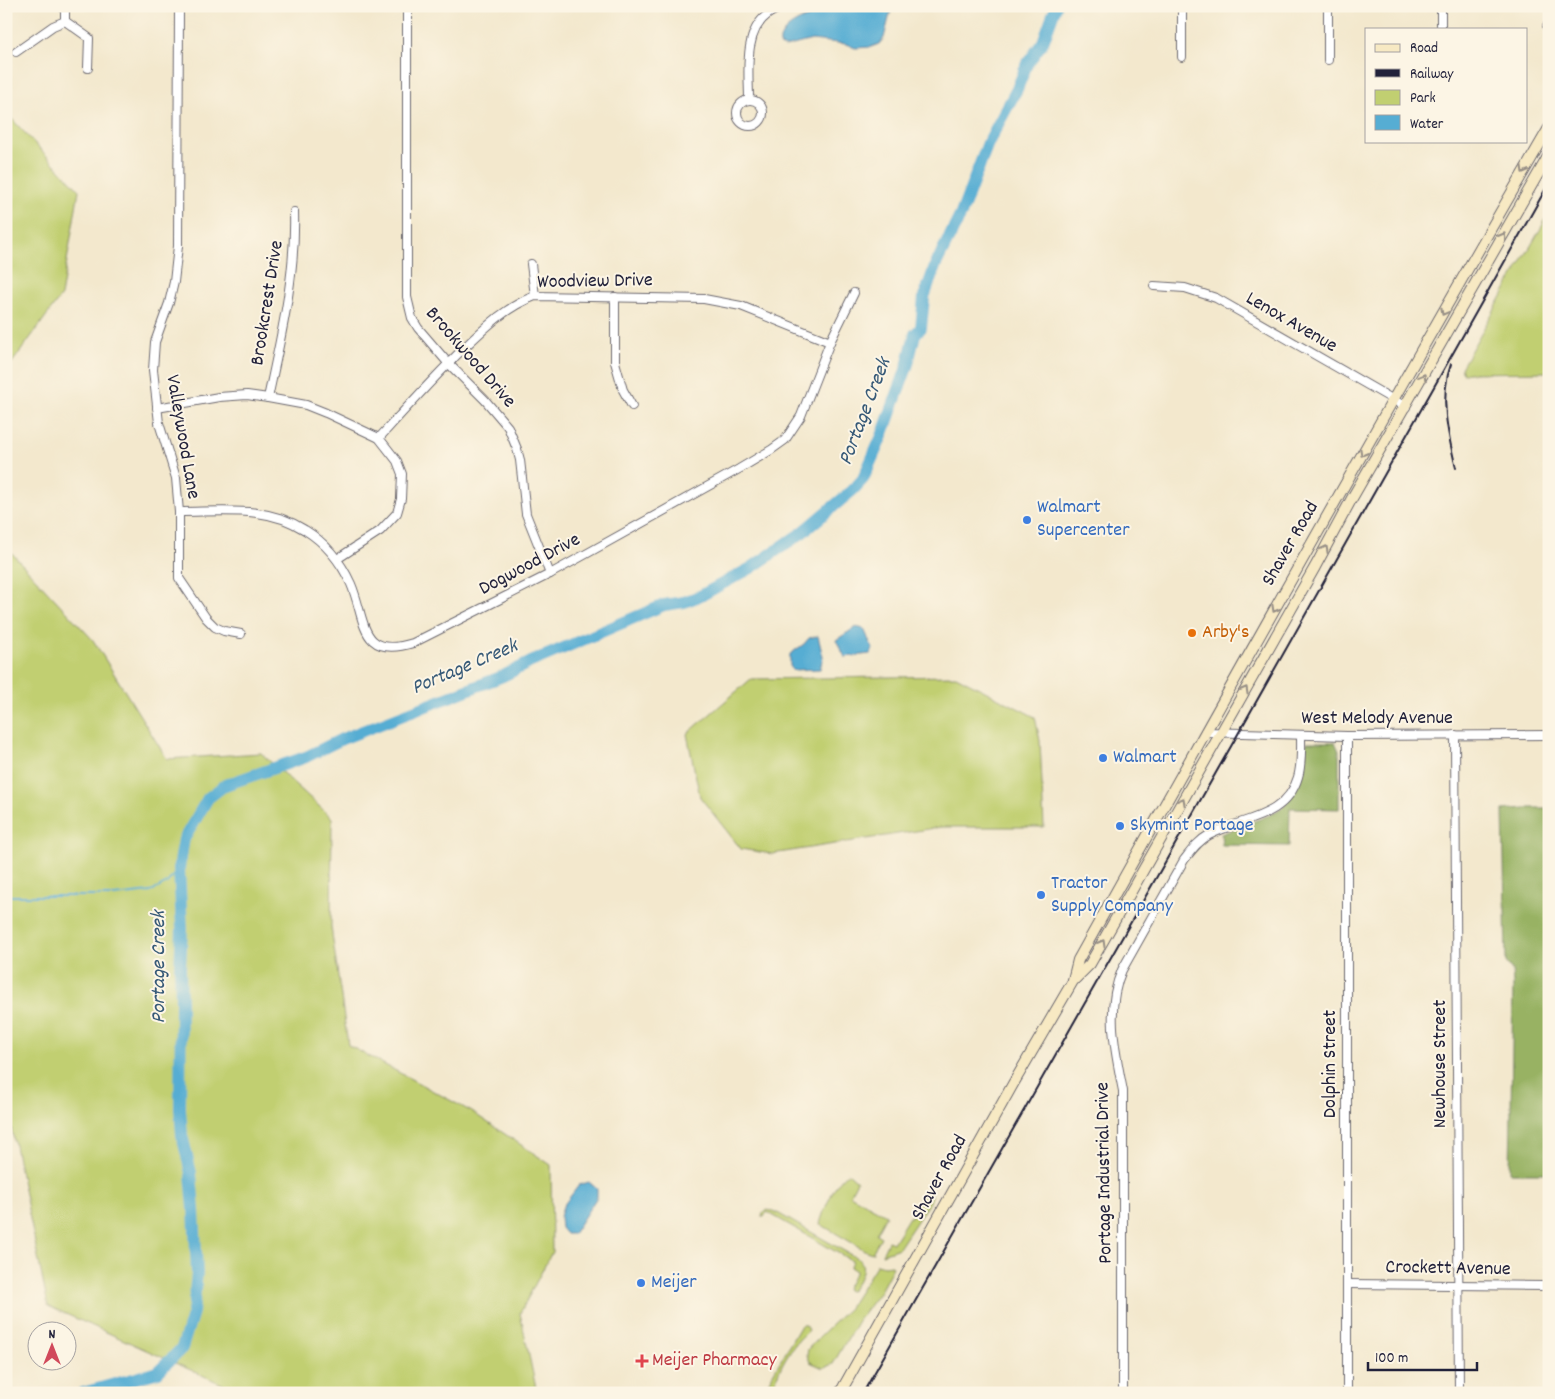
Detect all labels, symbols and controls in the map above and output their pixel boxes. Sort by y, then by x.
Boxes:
legend [1365,28,1528,142]
text: Road [1410,38,1438,60]
text: Railway [1410,64,1454,86]
text: Park [1410,88,1436,110]
text: Water [1410,114,1444,136]
one-way arrow [1521,165,1531,174]
one-way arrow [1496,232,1506,241]
street label: Brookcrest Drive [244,238,292,367]
street label: Woodview Drive [537,267,653,297]
street label: Lenox Avenue [1240,285,1342,361]
street label: Brookwood Drive [418,301,522,415]
one-way arrow [1441,306,1451,315]
water label: Portage Creek [832,352,901,470]
street label: Valleywood Lane [157,373,207,501]
one-way arrow [1416,374,1426,383]
one-way arrow [1360,447,1370,456]
place label: Walmart Supercenter [1037,494,1130,545]
street label: Shaver Road [1255,496,1327,592]
marker: Walmart Supercenter [1021,514,1033,526]
street label: Dogwood Drive [474,526,586,603]
one-way arrow [1319,545,1329,554]
one-way arrow [1271,604,1281,613]
place label: Arby's [1202,619,1249,647]
marker: Arby's [1186,627,1198,639]
water label: Portage Creek [407,631,525,704]
one-way arrow [1239,687,1249,696]
street label: West Melody Avenue [1301,705,1453,733]
place label: Walmart [1113,744,1177,772]
marker: Walmart [1097,752,1109,764]
one-way arrow [1176,798,1186,807]
place label: Skymint Portage [1130,812,1254,840]
marker: Skymint Portage [1114,820,1126,832]
place label: Tractor Supply Company [1051,870,1174,921]
marker: Tractor Supply Company [1035,889,1047,901]
water label: Portage Creek [145,908,175,1023]
one-way arrow [1096,939,1106,948]
street label: Newhouse Street [1427,1000,1455,1128]
street label: Dolphin Street [1317,1010,1345,1118]
street label: Portage Industrial Drive [1089,1082,1121,1264]
street label: Shaver Road [905,1130,975,1226]
street label: Crockett Avenue [1385,1254,1511,1284]
place label: Meijer [651,1269,697,1297]
marker: Meijer [635,1277,647,1289]
north arrow [28,1322,78,1372]
text: N [49,1325,56,1345]
scale bar [1368,1339,1476,1371]
place label: Meijer Pharmacy [652,1347,777,1375]
text: 100 m [1375,1348,1408,1370]
marker: Meijer Pharmacy [636,1355,648,1367]

